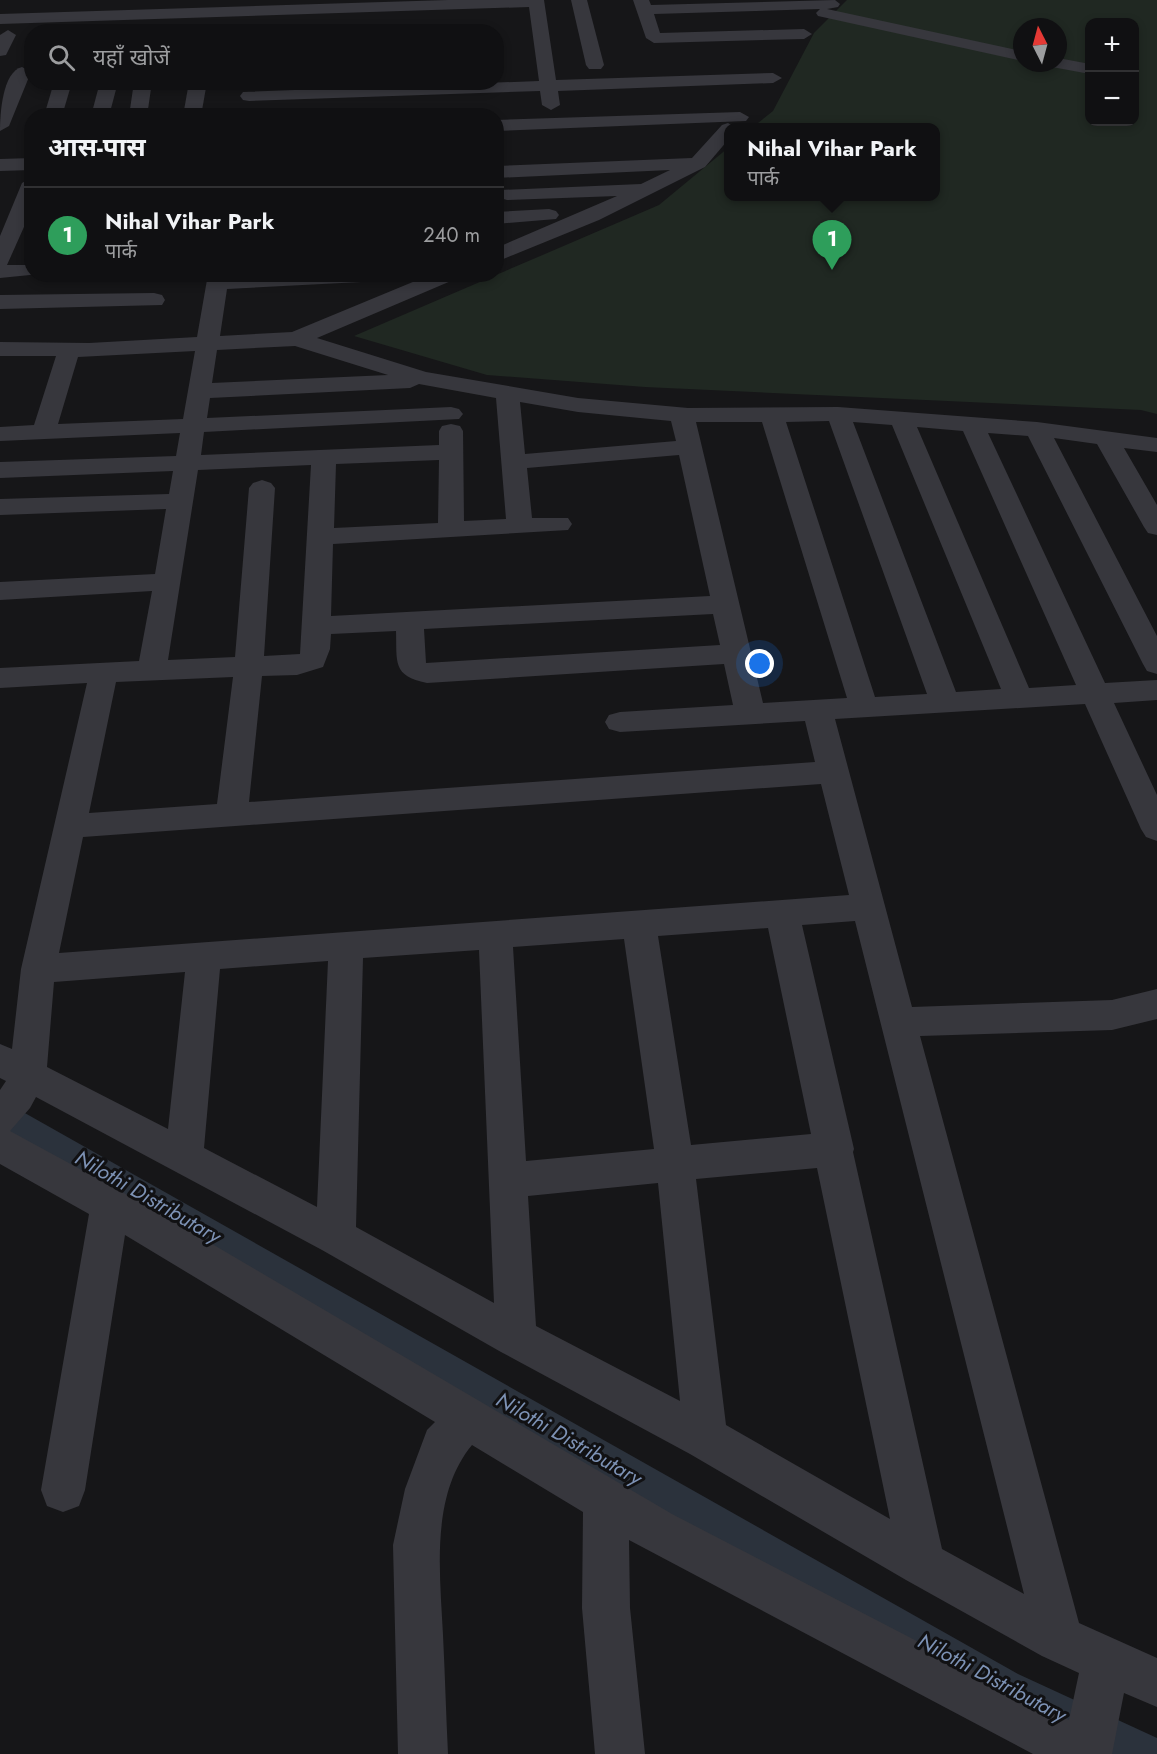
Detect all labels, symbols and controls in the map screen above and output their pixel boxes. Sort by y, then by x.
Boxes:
north arrow [1013,18,1067,72]
map controls [1085,18,1139,126]
button: + [1085,18,1139,72]
search box [24,24,504,90]
icon: search [45,41,78,74]
text: यहाँ खोजें [93,41,170,73]
button: − [1085,72,1139,126]
popup [724,123,940,201]
text: आस-पास [48,128,146,166]
text: Nihal Vihar Park [747,132,917,164]
text: पार्क [747,164,779,193]
text: Nihal Vihar Park [105,205,274,237]
pin: 1 [812,220,852,270]
text: 1 [62,221,73,250]
text: 240 m [423,221,480,250]
text: पार्क [105,237,137,266]
your location [745,649,774,678]
water label: Nilothi Distributary [69,1143,228,1252]
water label: Nilothi Distributary [490,1385,649,1494]
water label: Nilothi Distributary [913,1626,1073,1731]

